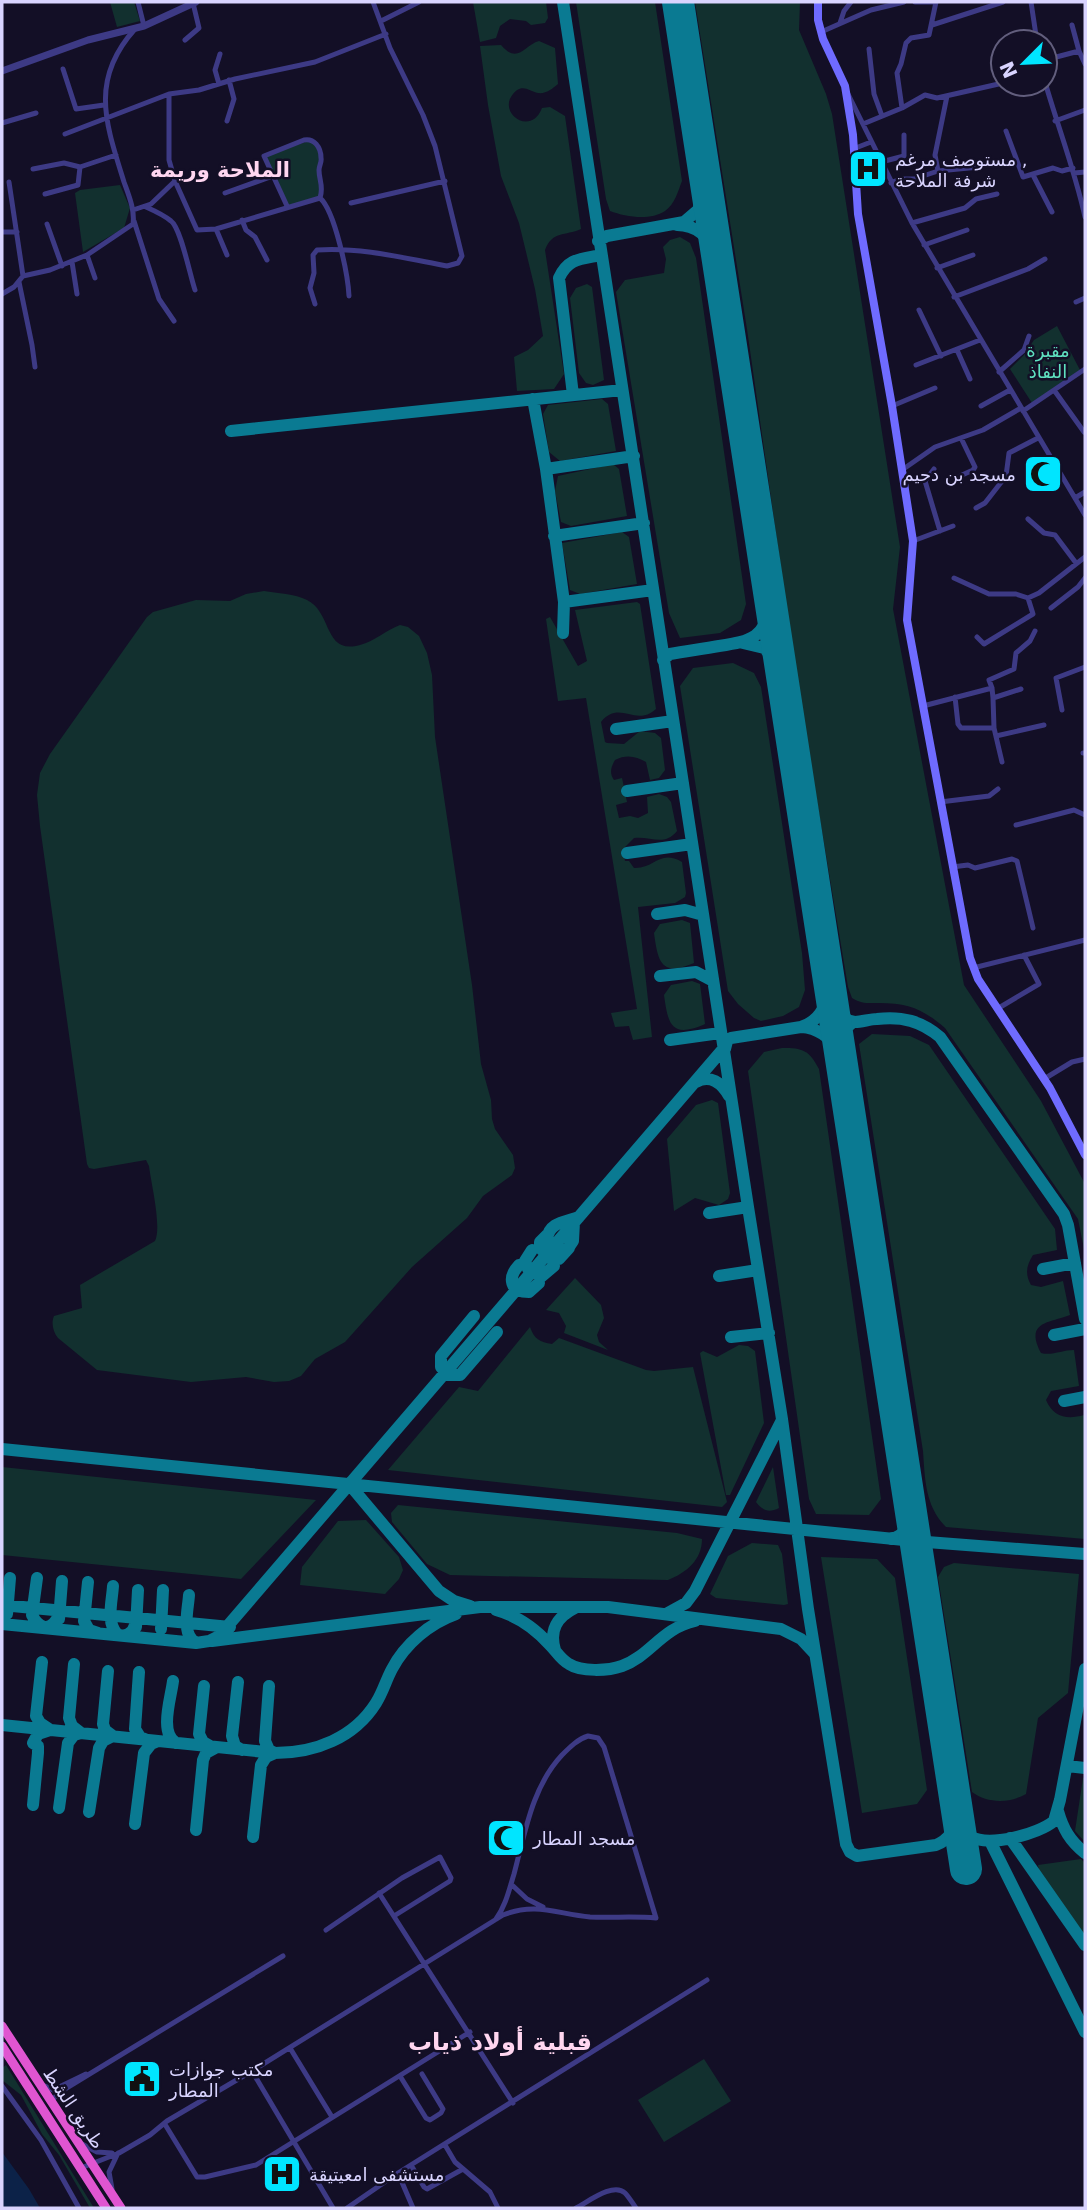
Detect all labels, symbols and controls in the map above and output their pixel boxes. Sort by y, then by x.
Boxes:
north arrow [989,28,1059,98]
text: N [995,58,1022,82]
hospital icon: مستوصف مرغم , شرفة الملاحة [847,148,889,190]
place label: مستوصف مرغم , شرفة الملاحة [895,149,1028,192]
district label: الملاحة وريمة [150,158,290,182]
park label: مقبرة النفاذ [1026,340,1070,382]
mosque icon: مسجد بن دحيم [1022,453,1064,495]
place label: مسجد بن دحيم [903,464,1016,486]
mosque icon: مسجد المطار [485,1817,527,1859]
place label: مسجد المطار [532,1828,635,1849]
district label: قبلية أولاد ذياب [408,2026,592,2056]
public building icon: مكتب جوازات المطار [121,2058,163,2100]
place label: مكتب جوازات المطار [168,2059,273,2101]
street label: طريق الشط [38,2063,109,2153]
hospital icon: مستشفى امعيتيقة [261,2153,303,2195]
place label: مستشفى امعيتيقة [309,2164,444,2185]

